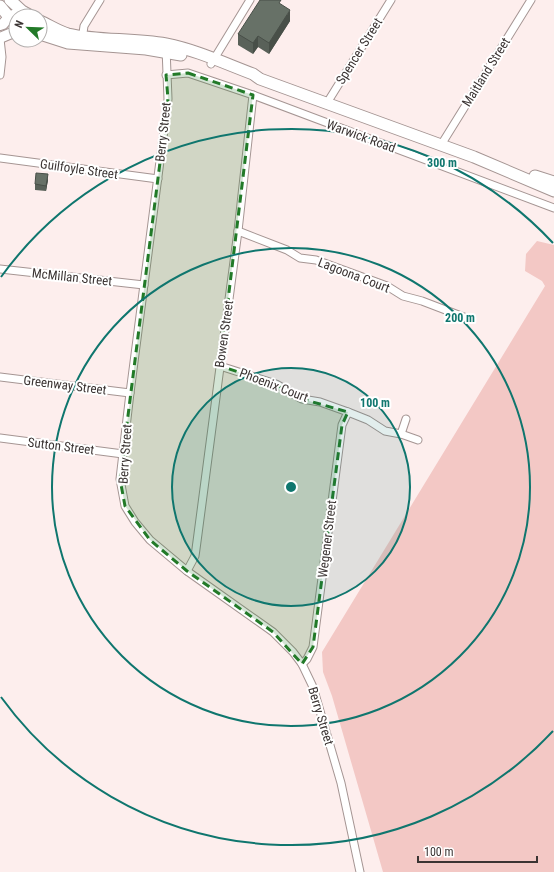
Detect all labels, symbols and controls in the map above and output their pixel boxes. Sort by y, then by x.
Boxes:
north arrow [8,8,48,48]
street label: Spencer Street [333,15,385,87]
text: N [12,18,27,30]
street label: Maitland Street [459,35,513,109]
street label: Berry Street [152,101,174,163]
street label: Warwick Road [324,117,398,155]
street label: Guilfoyle Street [39,156,119,182]
text: 300 m [427,156,457,170]
street label: Lagoona Court [316,254,392,296]
street label: McMillan Street [31,265,113,289]
street label: Bowen Street [212,299,236,369]
text: 200 m [445,311,475,325]
street label: Phoenix Court [238,365,311,405]
street label: Greenway Street [23,372,107,398]
text: 100 m [360,396,390,410]
street label: Berry Street [115,423,135,484]
street label: Sutton Street [27,434,95,458]
centre of rings [284,480,298,494]
street label: Wegener Street [315,499,339,579]
street label: Berry Street [305,685,337,747]
scale bar [418,838,537,864]
text: 100 m [424,845,454,859]

